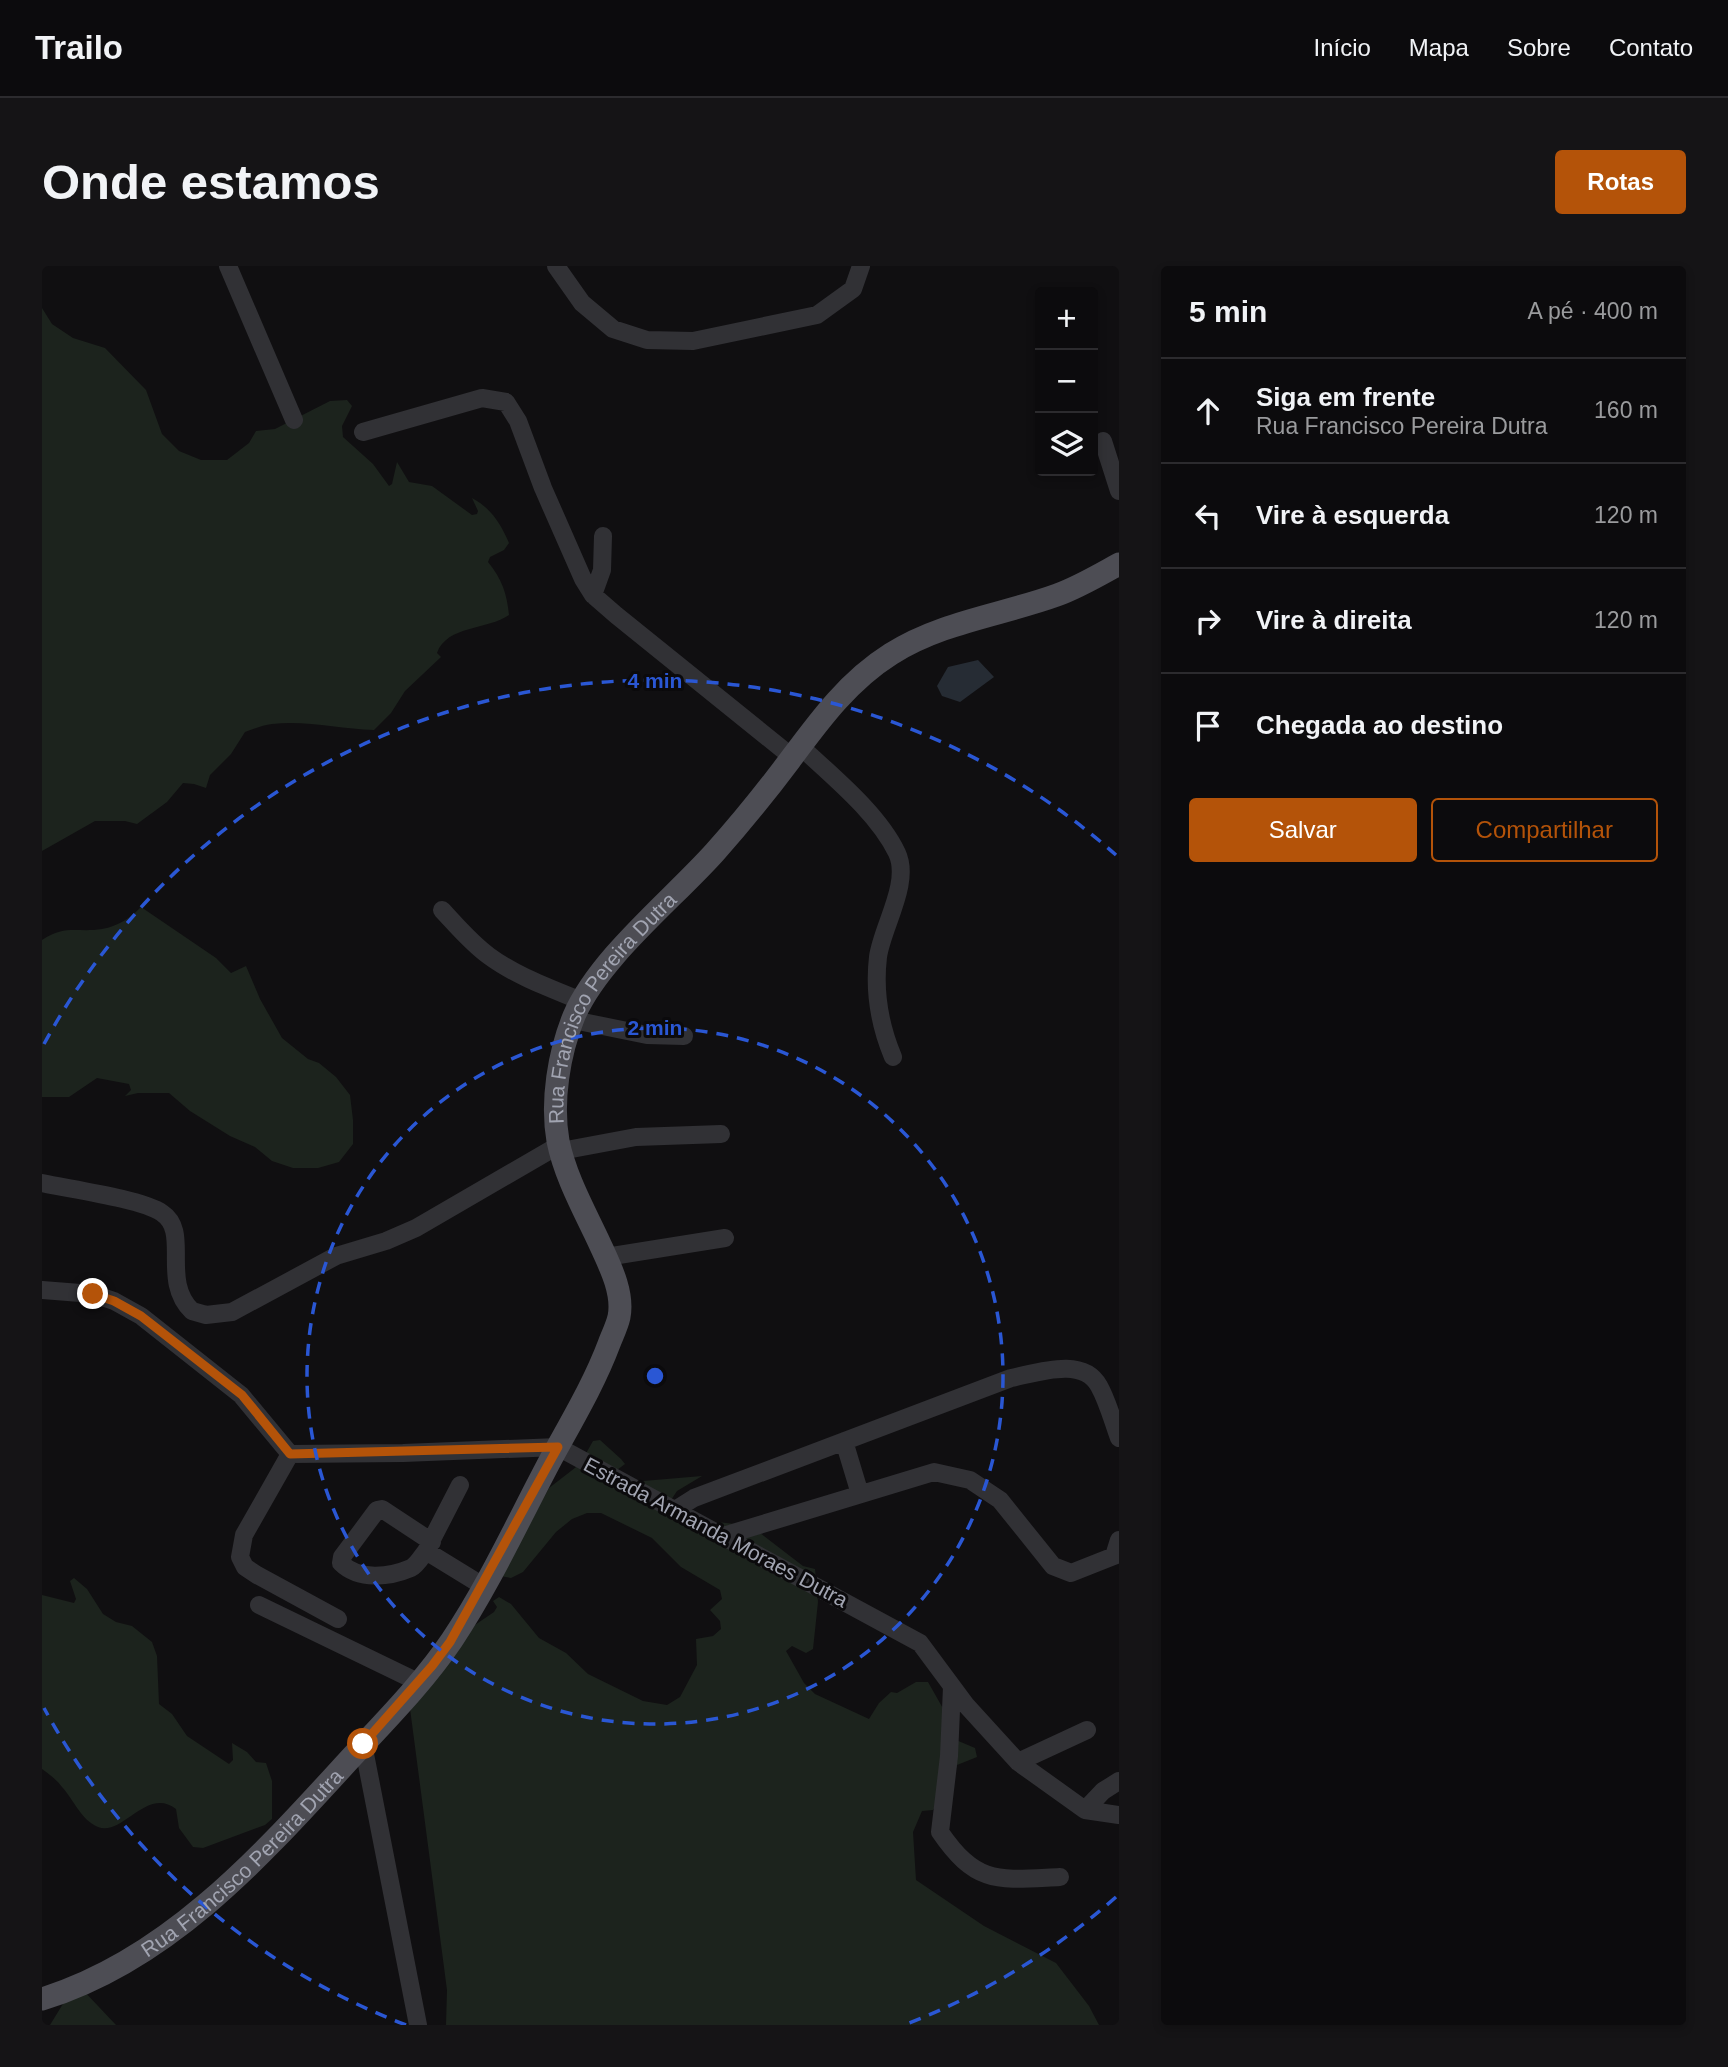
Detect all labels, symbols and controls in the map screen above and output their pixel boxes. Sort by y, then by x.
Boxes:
text: Trailo [35,29,123,66]
text: Início [1313,34,1371,61]
text: Mapa [1409,34,1469,61]
text: Sobre [1507,34,1571,61]
text: Contato [1609,34,1693,61]
button: Rotas [1555,150,1686,214]
text: Onde estamos [42,155,380,209]
map controls [1035,287,1098,476]
button: + [1035,287,1098,350]
text: 5 min [1189,295,1267,328]
text: A pé · 400 m [1528,298,1658,324]
button: − [1035,350,1098,413]
text: Siga em frente [1256,382,1435,412]
icon: ahead [1189,392,1227,430]
text: 160 m [1594,397,1658,423]
button: layers [1035,413,1098,476]
text: Rua Francisco Pereira Dutra [1256,413,1547,439]
icon: left [1189,497,1227,535]
text: Vire à esquerda [1256,500,1449,530]
text: 120 m [1594,502,1658,528]
icon: right [1189,602,1227,640]
text: Vire à direita [1256,605,1412,635]
text: 120 m [1594,607,1658,633]
text: 4 min [628,669,682,692]
icon: arrive [1189,707,1227,745]
text: Chegada ao destino [1256,710,1503,740]
button: Salvar [1189,798,1417,862]
button: Compartilhar [1431,798,1658,862]
street label: Rua Francisco Pereira Dutra [544,887,681,1124]
text: 2 min [628,1016,682,1039]
route end [77,1278,108,1309]
centre of rings [643,1364,667,1388]
street label: Estrada Armanda Moraes Dutra [580,1453,852,1612]
route start [347,1728,378,1759]
street label: Rua Francisco Pereira Dutra [137,1764,347,1961]

